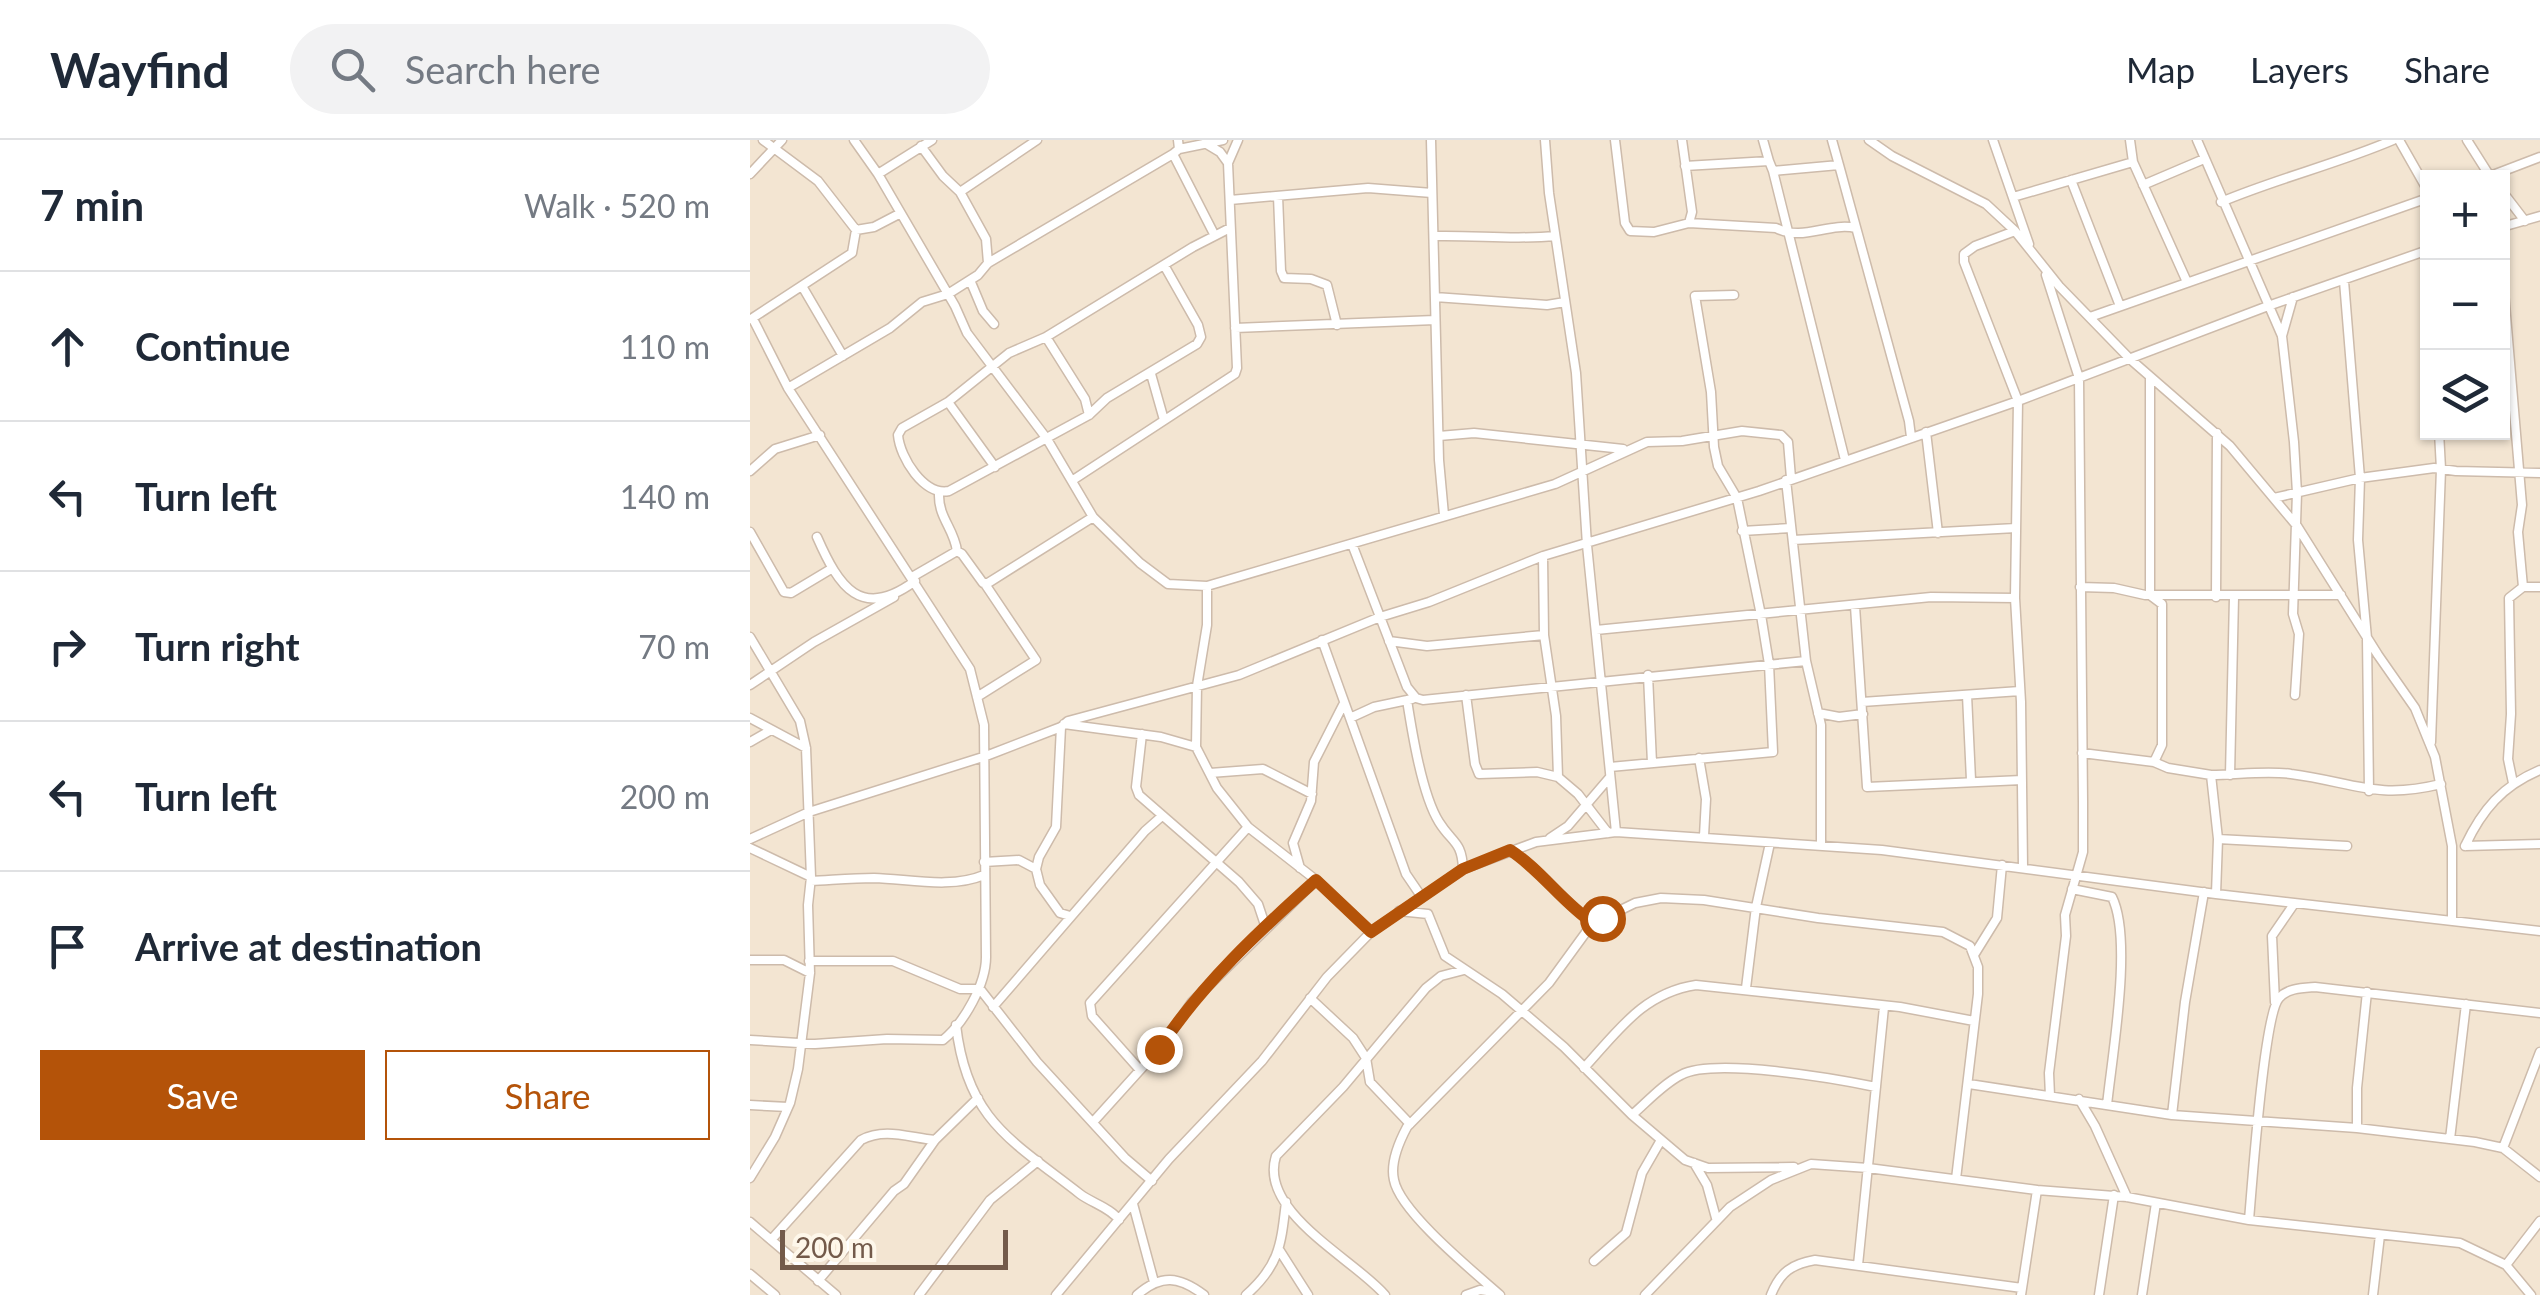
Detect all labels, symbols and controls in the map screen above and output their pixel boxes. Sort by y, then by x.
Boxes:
search box [290,24,990,114]
text: Wayfind [50,41,230,98]
icon: search [325,42,380,97]
text: Search here [405,46,601,92]
text: Map [2126,48,2195,90]
text: Layers [2250,48,2349,90]
text: Share [2404,48,2490,90]
map controls [2420,170,2510,440]
button: + [2420,170,2510,260]
text: 7 min [40,180,144,230]
text: Walk · 520 m [524,186,710,225]
button: − [2420,260,2510,350]
icon: ahead [40,319,95,374]
text: Continue [135,323,290,369]
text: 110 m [620,327,710,366]
button: layers [2420,350,2510,440]
icon: left [40,469,95,524]
text: Turn left [135,473,277,519]
text: 140 m [620,477,710,516]
icon: right [40,619,95,674]
text: Turn right [135,623,300,669]
text: 70 m [638,627,710,666]
icon: left [40,769,95,824]
text: Turn left [135,773,277,819]
text: 200 m [620,777,710,816]
route start [1580,896,1626,942]
icon: arrive [40,919,95,974]
text: Arrive at destination [135,923,482,969]
route end [1137,1027,1183,1073]
button: Save [40,1050,365,1140]
button: Share [385,1050,710,1140]
scale bar [780,1225,1008,1270]
text: 200 m [795,1230,874,1264]

